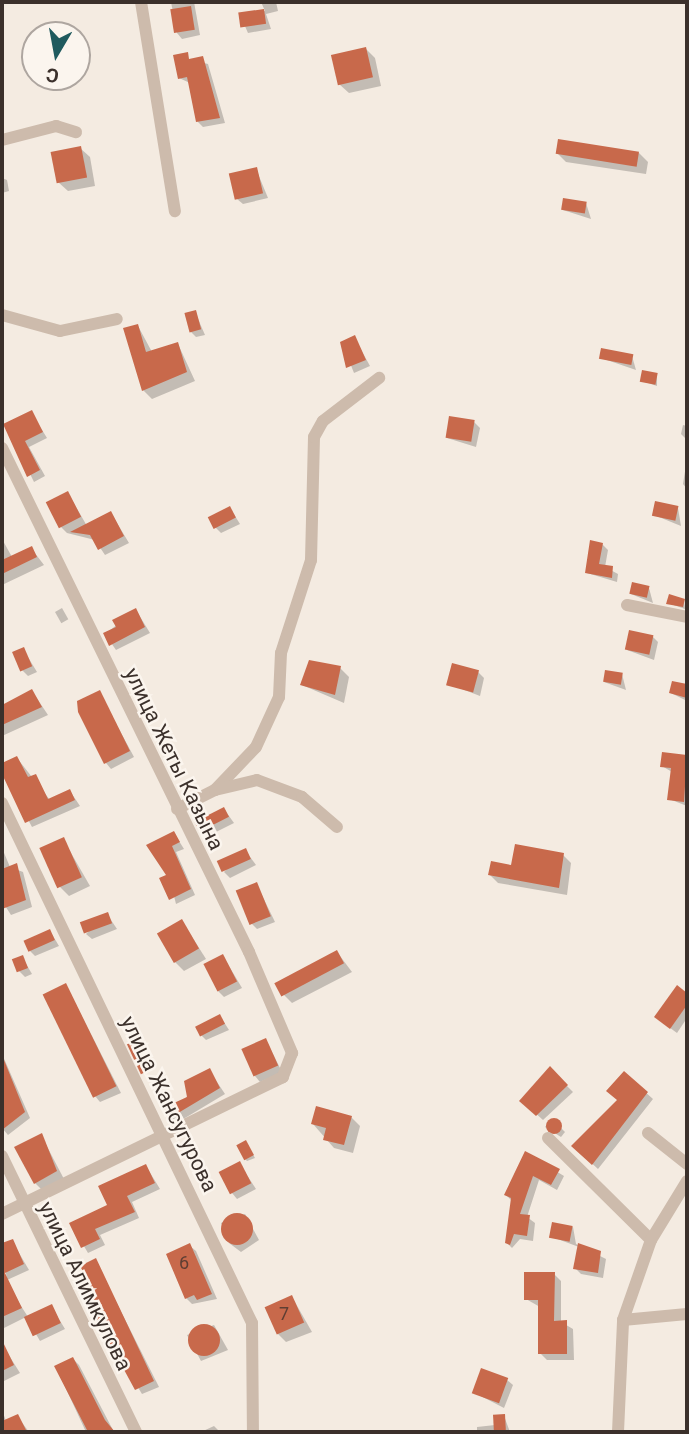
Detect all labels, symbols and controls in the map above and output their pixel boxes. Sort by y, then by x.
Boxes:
north arrow [21,21,91,91]
text: С [44,63,61,88]
street label: улица Жеты Казына [119,664,229,854]
street label: улица Жансугурова [116,1012,222,1196]
street label: улица Алимкулова [33,1197,137,1375]
house number: 6 [179,1252,189,1274]
house number: 7 [279,1303,289,1325]

